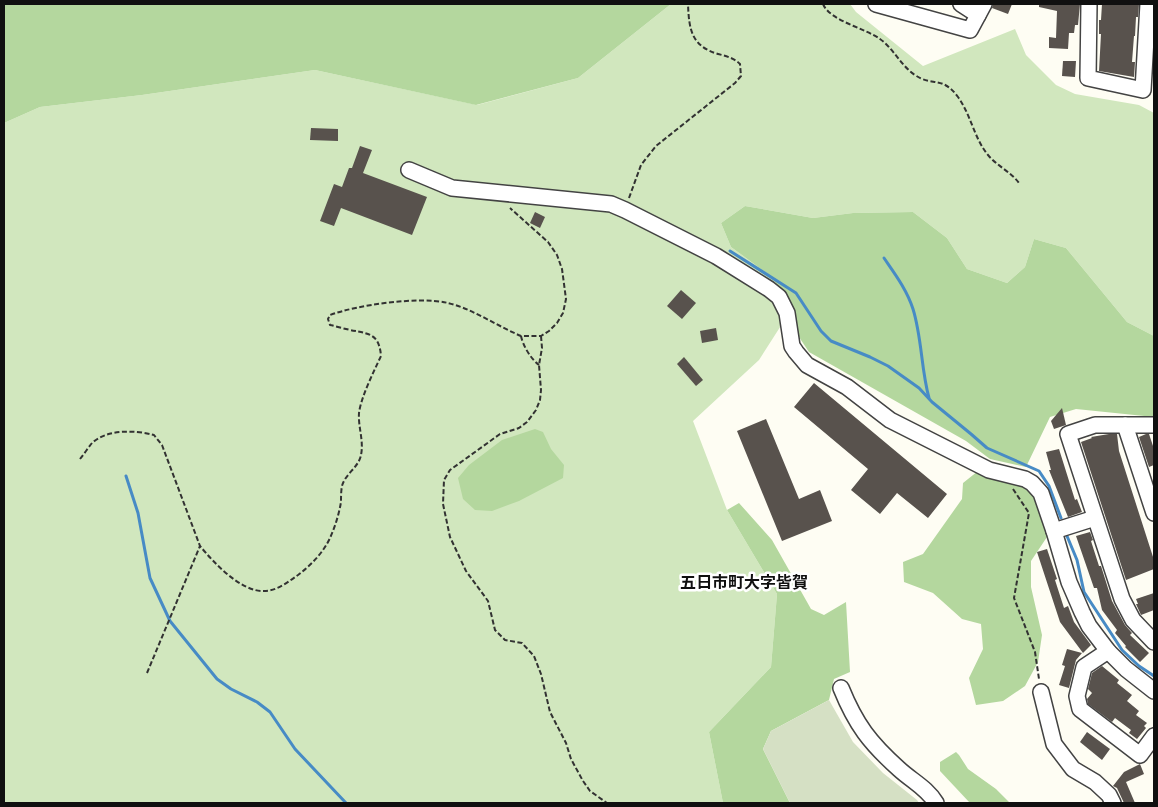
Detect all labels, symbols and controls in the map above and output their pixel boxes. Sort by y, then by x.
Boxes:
district label: 五日市町大字皆賀 [680,574,808,591]

